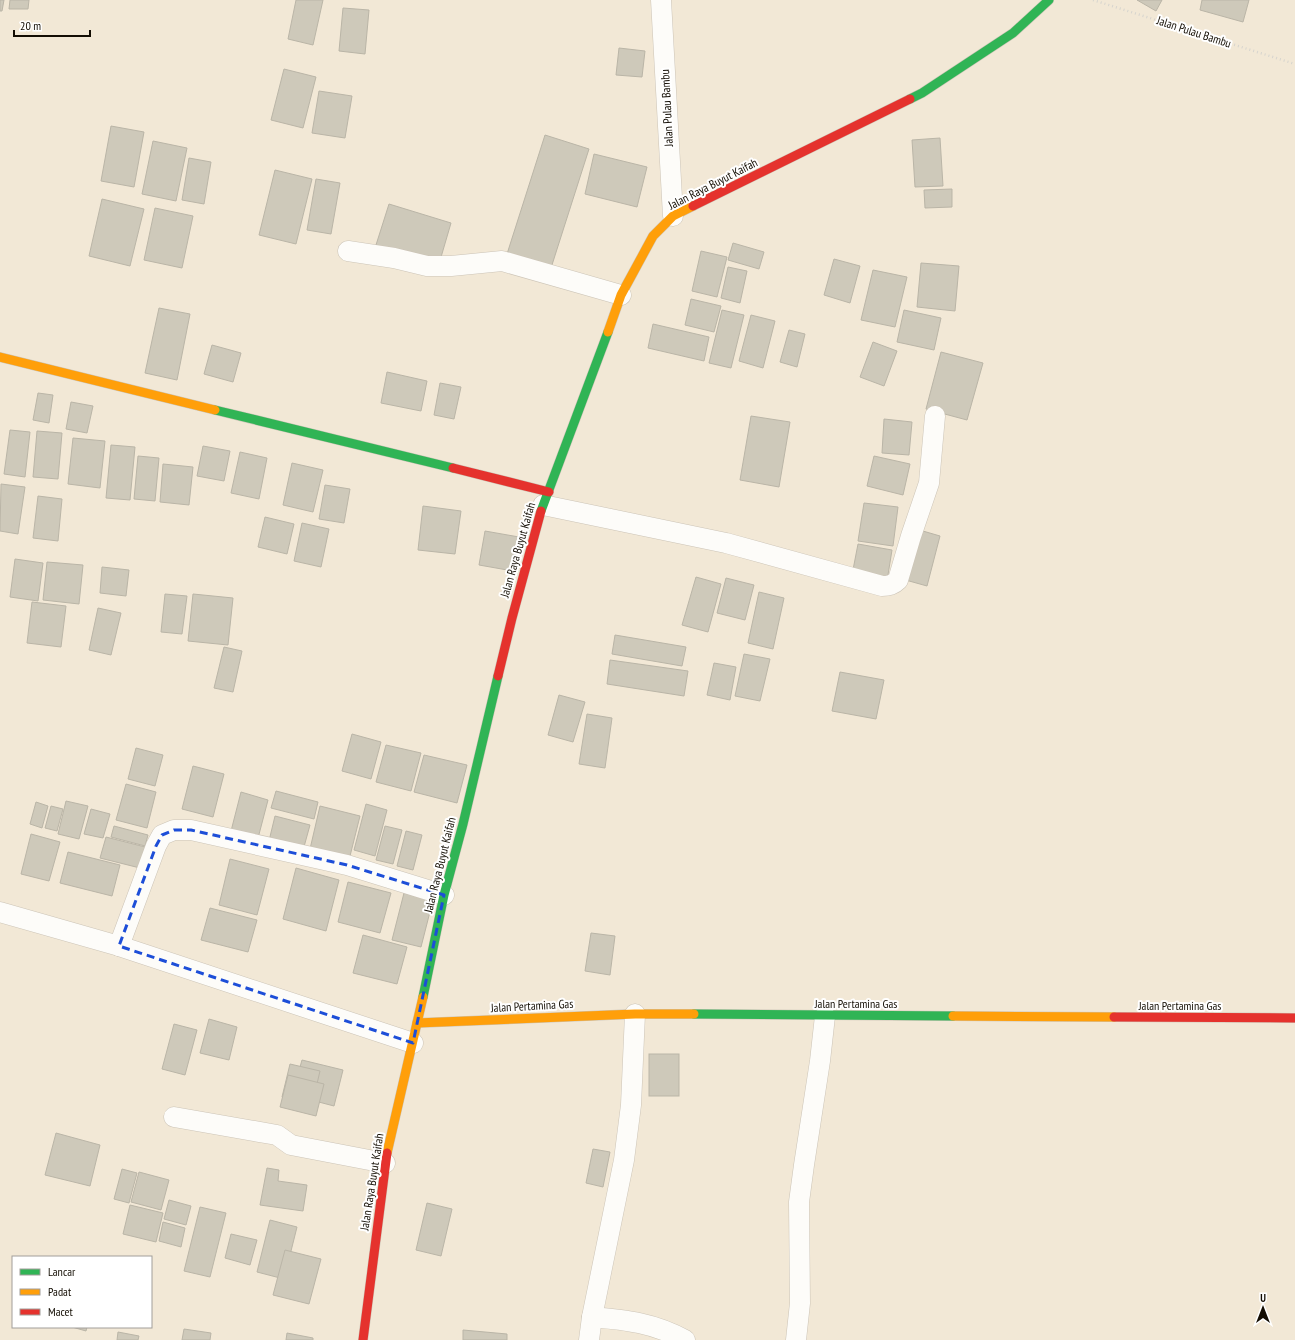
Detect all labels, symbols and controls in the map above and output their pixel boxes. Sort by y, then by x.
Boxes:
scale bar [14,12,90,38]
street label: Jalan Pulau Bambu [1154,12,1233,51]
text: 20 m [20,18,41,33]
street label: Jalan Pulau Bambu [657,69,676,148]
street label: Jalan Raya Buyut Kaifah [665,155,760,213]
street label: Jalan Raya Buyut Kaifah [497,501,538,600]
street label: Jalan Raya Buyut Kaifah [420,815,459,915]
street label: Jalan Pertamina Gas [489,996,574,1015]
street label: Jalan Pertamina Gas [814,996,897,1011]
street label: Jalan Pertamina Gas [1138,998,1221,1013]
street label: Jalan Raya Buyut Kaifah [356,1132,387,1233]
legend [12,1256,152,1328]
text: Lancar [48,1264,76,1279]
text: Padat [48,1284,72,1299]
north arrow [1243,1288,1283,1328]
text: U [1260,1291,1266,1305]
text: Macet [48,1304,73,1319]

